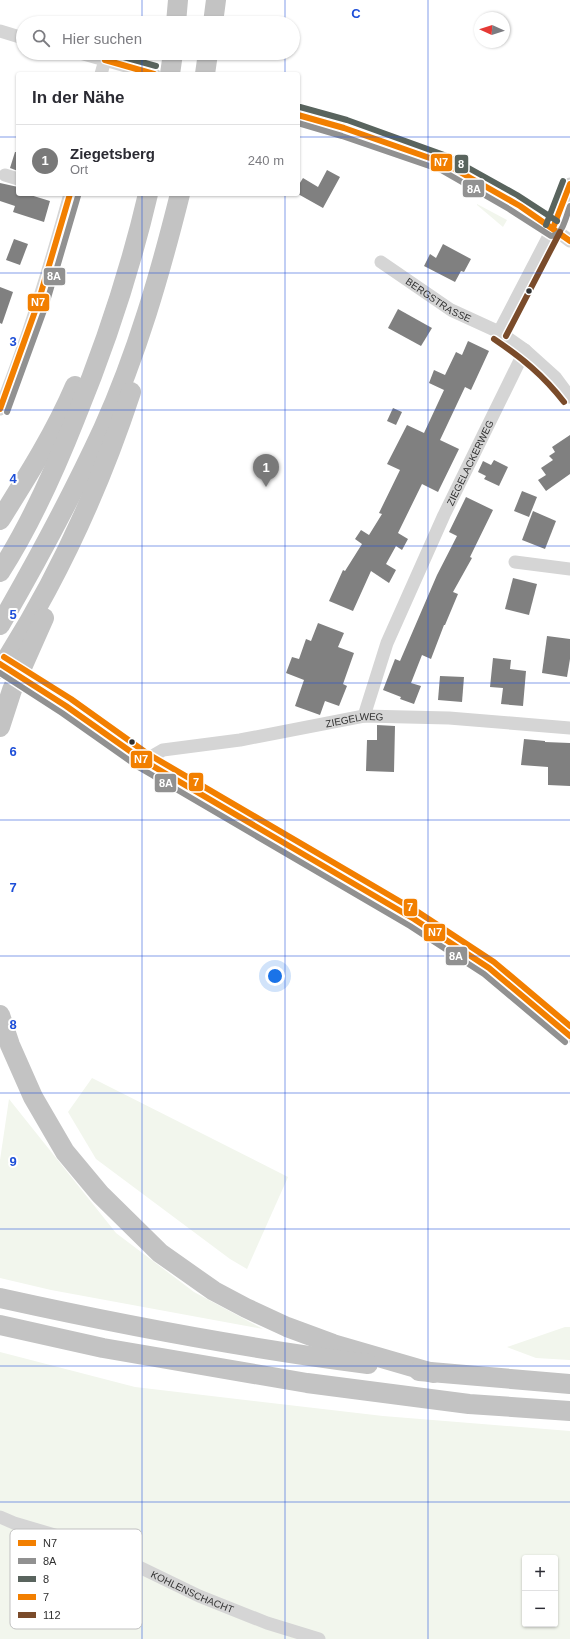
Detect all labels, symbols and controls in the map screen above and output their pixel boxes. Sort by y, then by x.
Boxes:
text: C [351,6,361,21]
north arrow [474,12,510,48]
search box [16,16,300,60]
icon: search [30,27,52,49]
text: Hier suchen [62,30,142,47]
text: In der Nähe [32,88,125,107]
text: Ziegetsberg [70,145,155,162]
text: 1 [41,153,49,168]
text: 240 m [248,153,284,168]
line badge: N7 [430,153,453,172]
line badge: 8 [454,154,469,174]
text: N7 [434,156,448,168]
text: 8 [458,158,464,170]
text: Ort [70,162,88,177]
line badge: 8A [462,179,485,198]
text: 8A [467,183,481,195]
line badge: 8A [43,267,66,286]
text: 8A [47,270,61,282]
street label: BERGSTRASSE [404,276,473,325]
unlabelled marker [524,286,534,296]
line badge: N7 [27,293,50,312]
text: N7 [31,296,45,308]
text: 3 [9,334,17,349]
street label: ZIEGELACKERWEG [445,418,496,507]
pin: 1 [253,454,279,487]
text: 4 [9,471,17,486]
text: 5 [9,607,17,622]
street label: ZIEGELWEG [324,711,384,729]
unlabelled marker [127,737,137,747]
text: 6 [9,744,17,759]
line badge: N7 [130,750,153,769]
text: N7 [134,753,148,765]
line badge: 7 [188,772,204,792]
line badge: 8A [154,773,177,793]
text: 7 [193,776,199,788]
text: 8A [159,777,173,789]
text: 7 [9,880,17,895]
line badge: 7 [403,898,418,917]
text: 7 [407,901,413,913]
line badge: N7 [423,923,446,942]
text: N7 [428,926,442,938]
line badge: 8A [445,946,468,966]
text: 8A [449,950,463,962]
your location [265,966,285,986]
text: 8 [9,1017,17,1032]
text: 9 [9,1154,17,1169]
legend [10,1529,142,1629]
text: N7 [43,1537,57,1549]
text: 8A [43,1555,57,1567]
map controls [522,1555,558,1627]
button: + [522,1555,558,1591]
street label: KOHLENSCHACHT [149,1569,235,1615]
text: 8 [43,1573,49,1585]
text: 7 [43,1591,49,1603]
button: − [522,1591,558,1627]
text: 112 [43,1609,61,1621]

